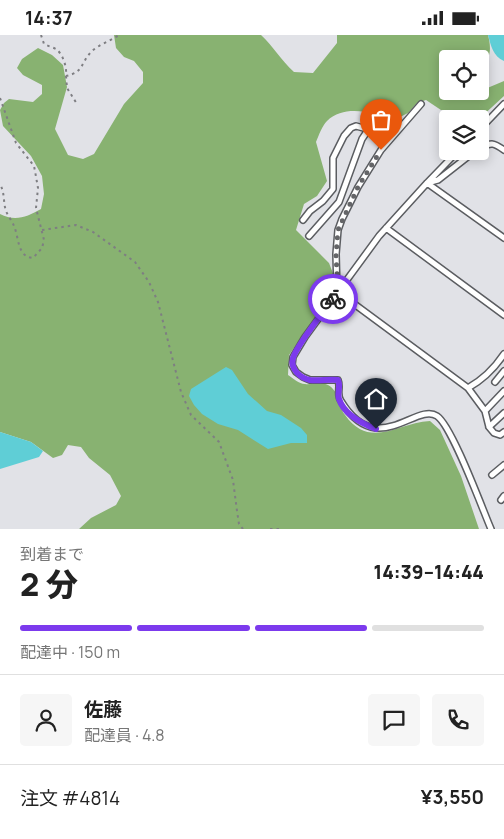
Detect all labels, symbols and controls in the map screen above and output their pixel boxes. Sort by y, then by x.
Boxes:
text: 14:37 [25,5,73,31]
map controls [439,50,489,160]
button: locate [439,50,489,100]
pin [360,99,402,150]
icon: bag [367,106,395,134]
button: layers [439,110,489,160]
courier [308,274,358,324]
icon: bike [319,285,347,313]
pin [355,378,397,429]
icon: home [362,385,390,413]
text: 到着まで [20,543,84,565]
text: 14:39–14:44 [374,559,484,585]
text: 2 分 [20,562,78,606]
text: 配達中 · 150 m [20,641,120,663]
button: person [20,694,72,746]
button: chat [368,694,420,746]
button: phone [432,694,484,746]
text: 佐藤 [84,696,122,722]
text: 配達員 · 4.8 [84,724,164,746]
text: ¥3,550 [421,784,484,810]
text: 注文 #4814 [20,785,120,811]

